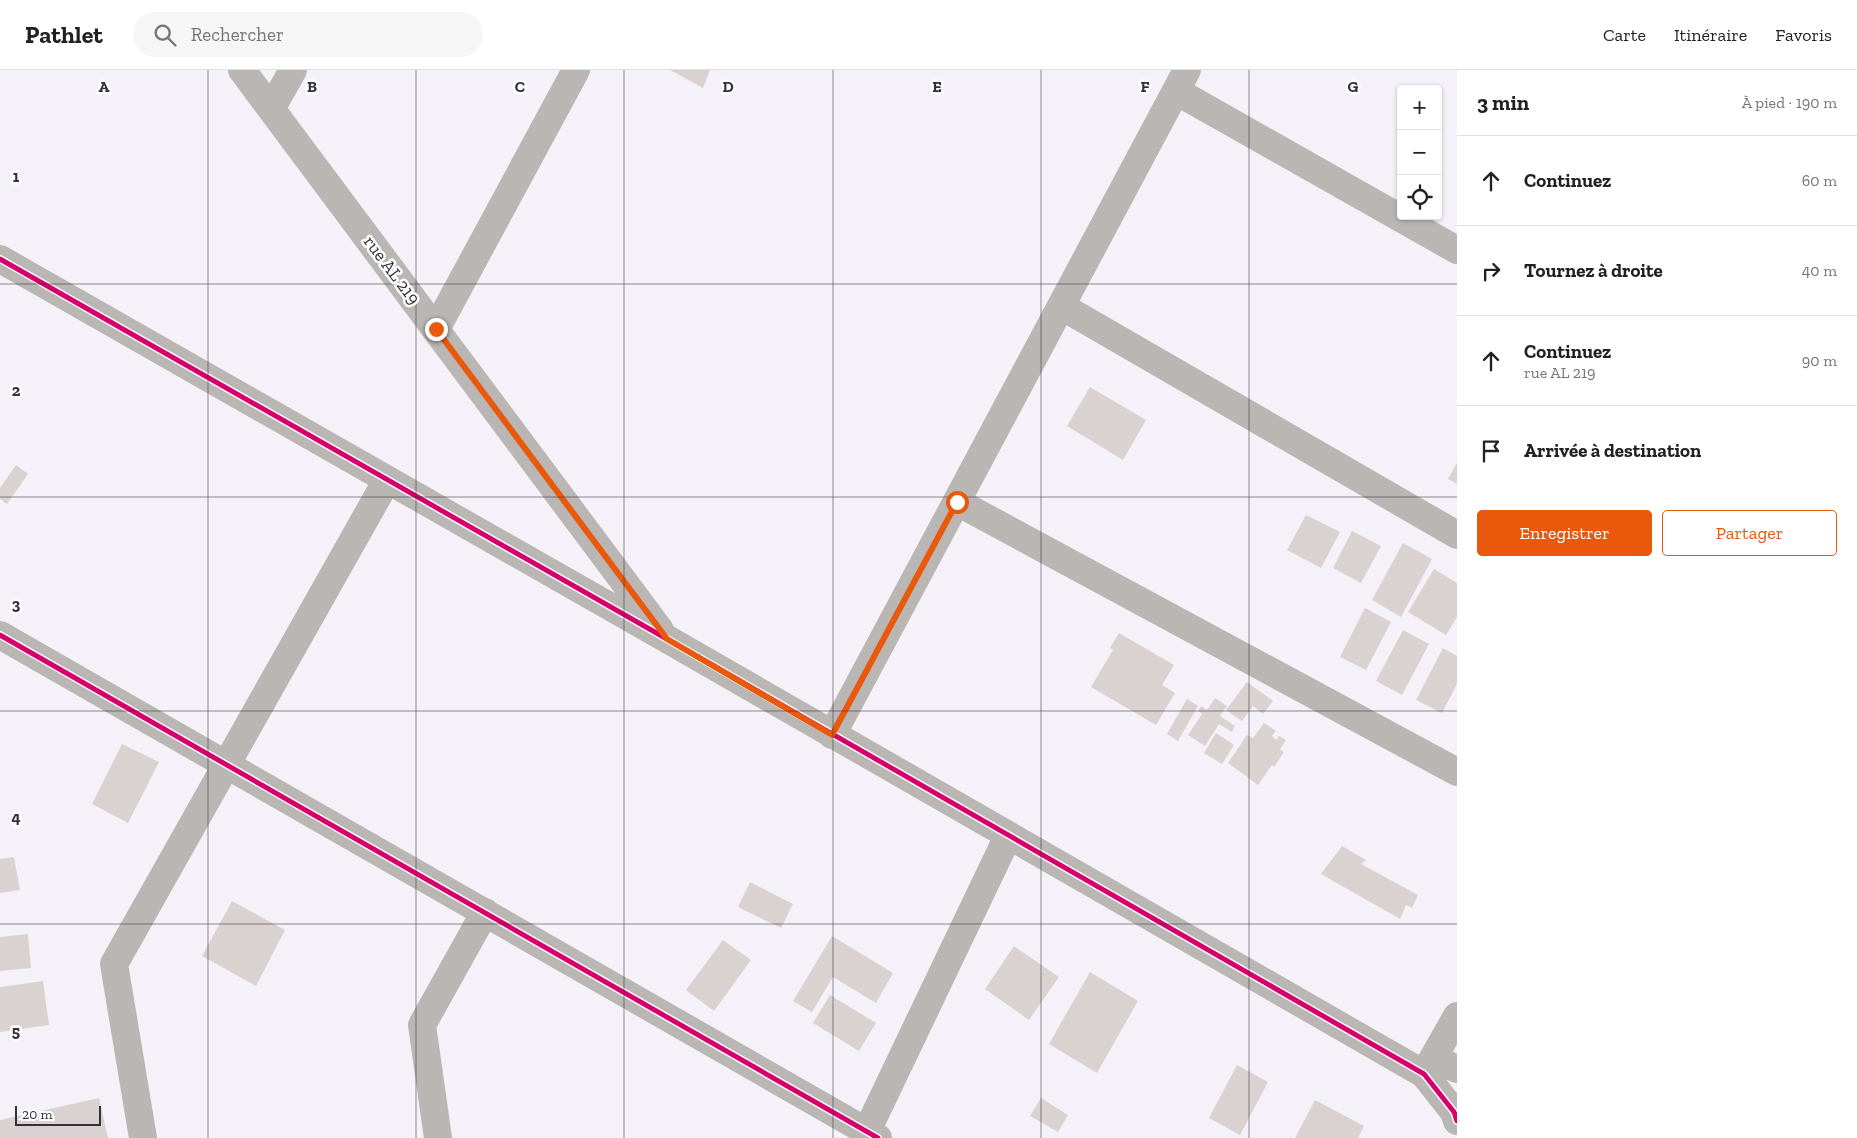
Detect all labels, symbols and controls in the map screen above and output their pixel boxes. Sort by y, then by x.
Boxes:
search box [133,12,483,57]
text: Pathlet [25,20,103,49]
icon: search [151,21,179,49]
text: Rechercher [191,23,284,46]
text: Carte [1603,24,1646,46]
text: Itinéraire [1674,24,1747,46]
text: Favoris [1775,24,1832,46]
text: A [99,77,110,96]
text: B [307,77,317,96]
text: C [515,77,525,96]
text: D [722,77,734,96]
text: E [932,77,942,96]
text: F [1140,77,1150,96]
text: G [1348,77,1359,96]
map controls [1397,85,1442,220]
button: + [1397,85,1442,130]
text: 3 min [1477,90,1529,115]
text: À pied · 190 m [1742,93,1837,112]
button: − [1397,130,1442,175]
text: 1 [13,167,20,186]
icon: ahead [1477,167,1505,195]
text: Continuez [1524,169,1611,192]
text: 60 m [1802,171,1837,190]
button: locate [1397,175,1442,220]
street label: rue AL 219 [359,231,425,309]
icon: right [1477,257,1505,285]
text: Tournez à droite [1524,259,1663,282]
text: 40 m [1802,261,1837,280]
route end [425,318,448,341]
text: Continuez [1524,340,1611,363]
icon: ahead [1477,347,1505,375]
text: 90 m [1802,351,1837,370]
text: rue AL 219 [1524,363,1596,382]
text: 2 [12,381,21,400]
icon: arrive [1477,437,1505,465]
text: Arrivée à destination [1524,439,1701,462]
route start [946,491,969,514]
button: Enregistrer [1477,510,1652,556]
button: Partager [1662,510,1837,556]
text: 3 [12,595,21,614]
text: 4 [11,808,21,827]
text: 5 [12,1022,20,1041]
scale bar [15,1103,101,1126]
text: 20 m [22,1106,53,1123]

